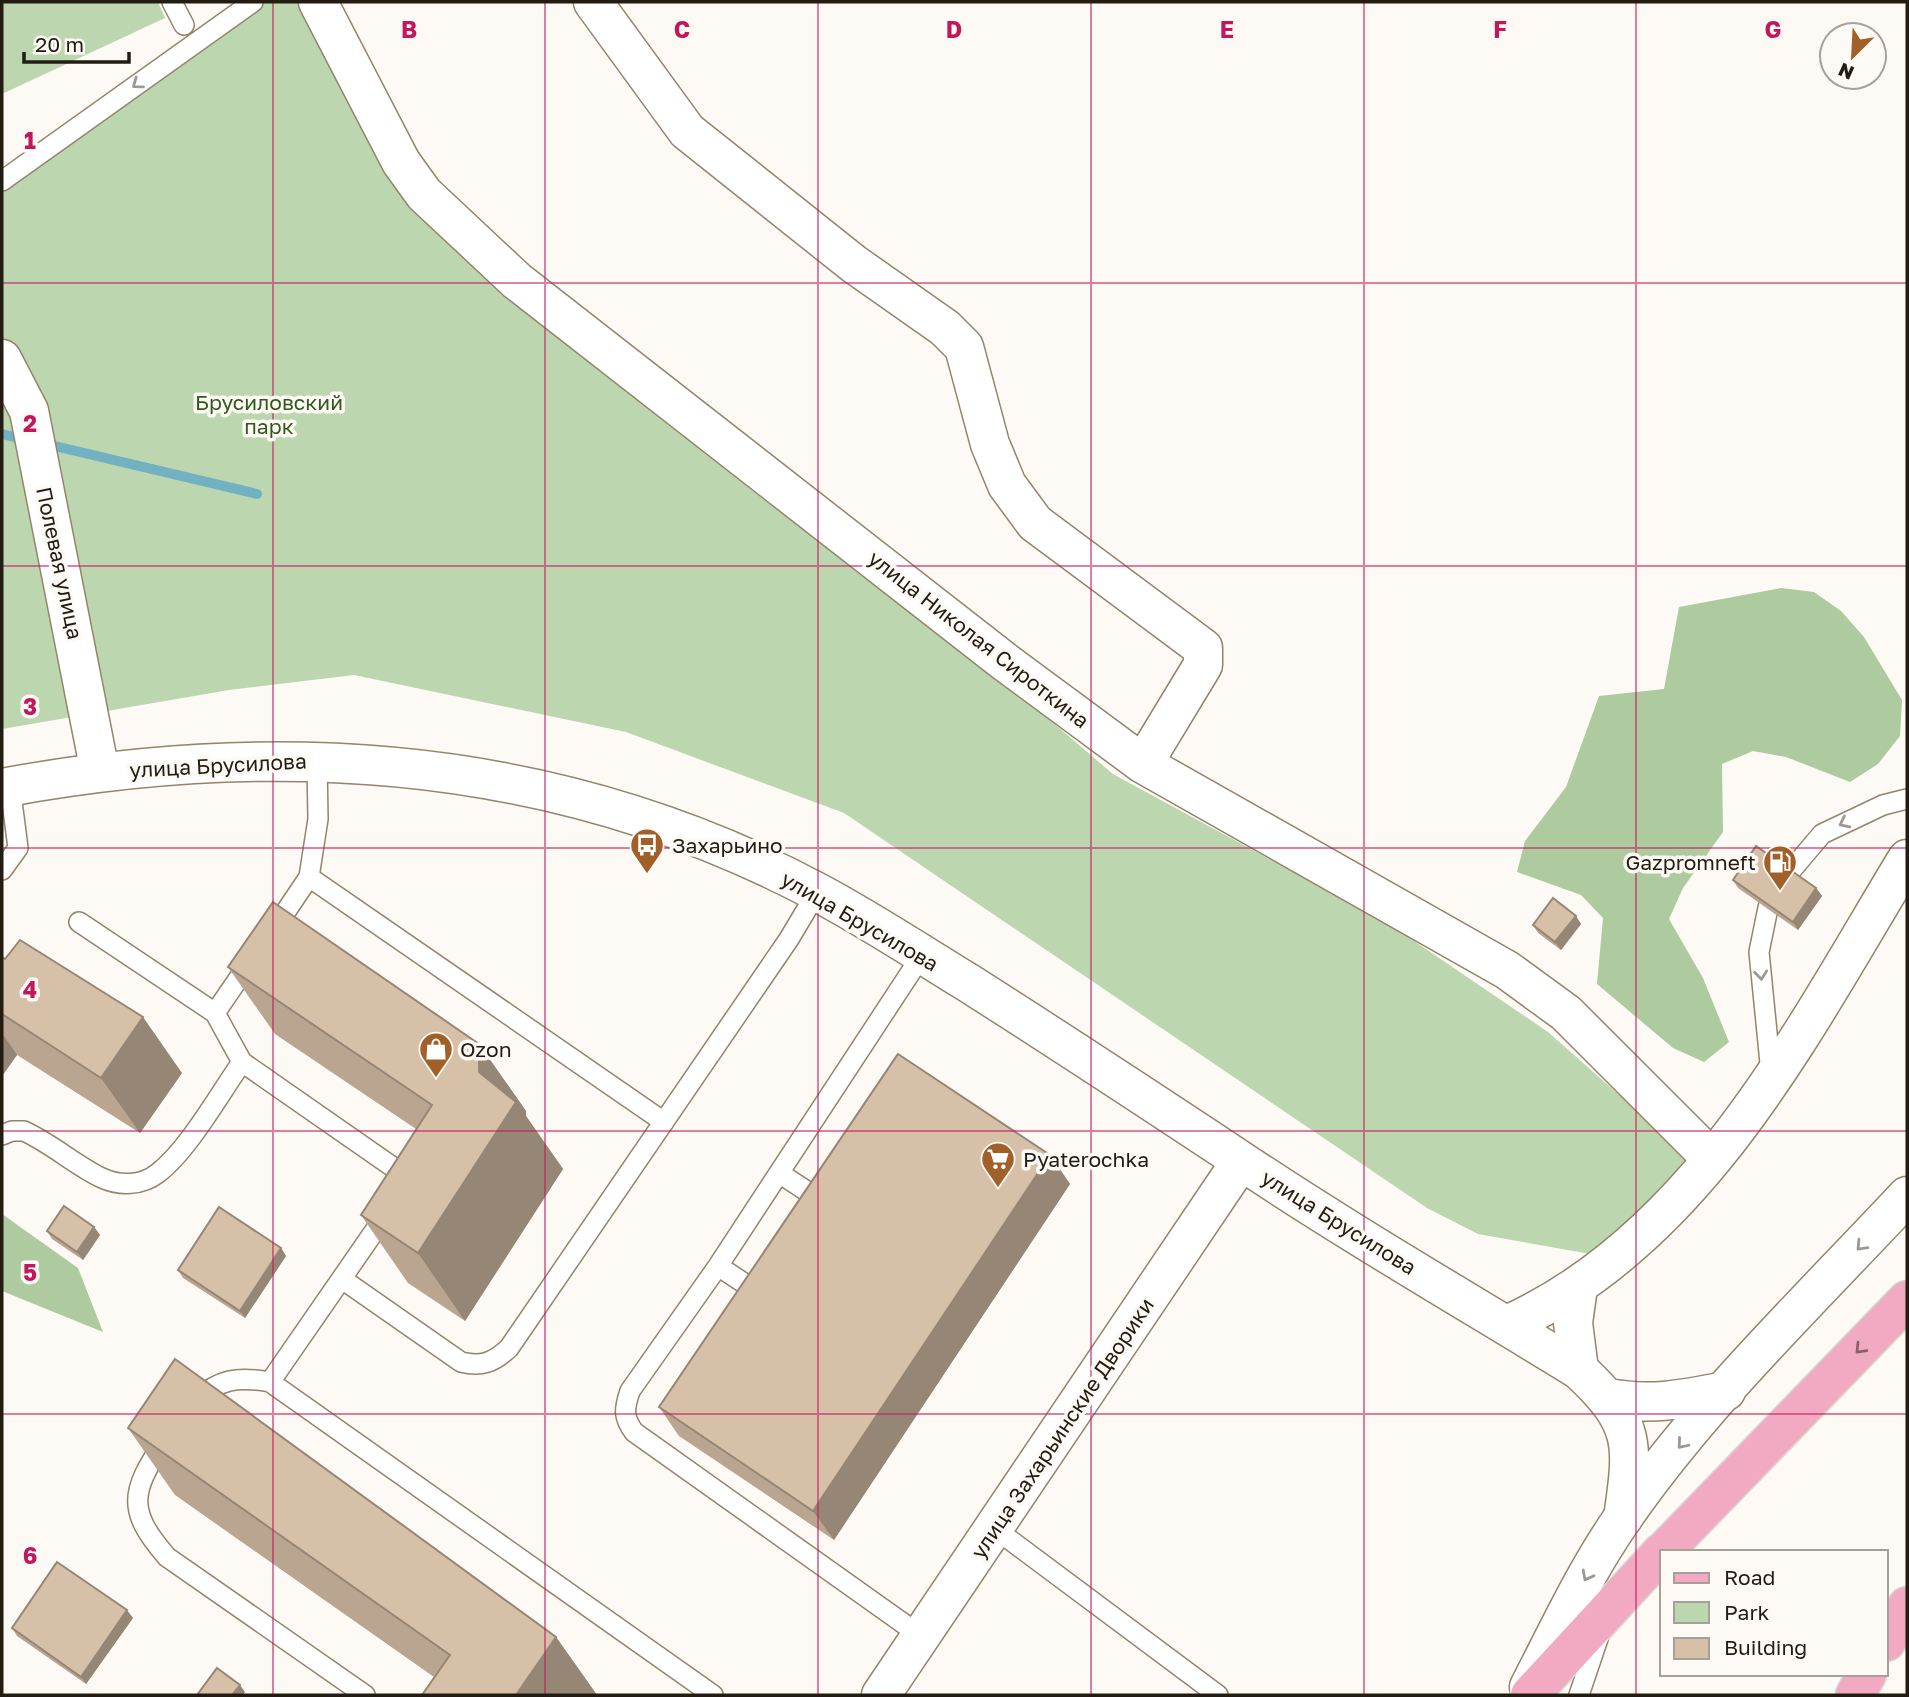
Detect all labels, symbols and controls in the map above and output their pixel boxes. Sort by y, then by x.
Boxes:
text: B [401,15,417,43]
text: C [674,15,690,43]
text: D [946,15,962,43]
text: E [1220,15,1234,43]
text: F [1493,15,1507,43]
text: G [1765,15,1781,43]
scale bar [24,21,130,65]
north arrow [1818,21,1888,91]
text: 20 m [35,31,84,57]
text: N [1835,59,1857,85]
one-way arrow [132,76,145,88]
text: 1 [24,126,36,154]
park label: Брусиловский парк [195,389,343,439]
text: 2 [23,409,37,437]
street label: Полевая улица [31,484,89,642]
street label: улица Николая Сироткина [863,545,1095,733]
text: 3 [23,692,37,720]
street label: улица Брусилова [129,747,307,783]
one-way arrow [1839,815,1851,829]
bus stop icon: Захарьино [628,826,666,875]
place label: Захарьино [672,832,783,858]
fuel station icon: Gazpromneft [1761,843,1799,892]
place label: Gazpromneft [1625,849,1756,875]
street label: улица Брусилова [777,865,943,977]
one-way arrow [1753,970,1768,981]
text: 4 [23,975,37,1003]
shop icon: Ozon [417,1030,455,1079]
place label: Ozon [460,1036,512,1062]
supermarket icon: Pyaterochka [979,1140,1017,1189]
place label: Pyaterochka [1023,1146,1149,1172]
street label: улица Брусилова [1257,1164,1421,1280]
one-way arrow [1856,1238,1869,1251]
text: 5 [23,1258,37,1286]
street label: улица Захарьинские Дворики [965,1293,1159,1563]
one-way arrow [1855,1340,1868,1353]
one-way arrow [1678,1435,1690,1448]
text: 6 [23,1541,37,1569]
legend [1660,1550,1888,1676]
text: Road [1724,1564,1775,1590]
one-way arrow [1582,1569,1596,1581]
text: Park [1724,1599,1770,1625]
text: Building [1724,1634,1807,1660]

